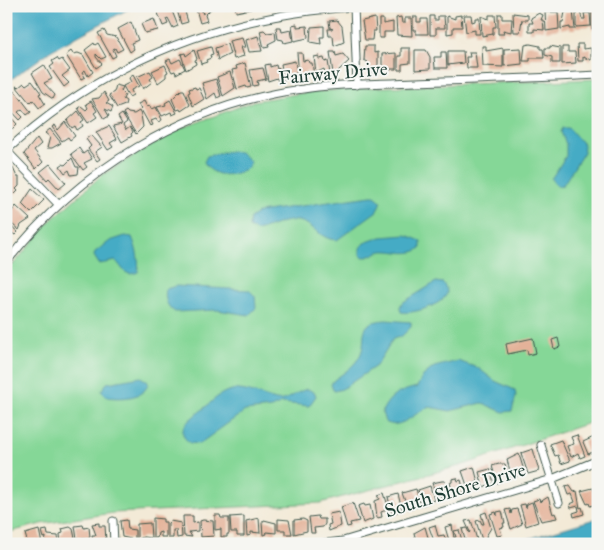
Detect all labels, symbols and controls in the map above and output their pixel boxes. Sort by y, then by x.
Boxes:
street label: Fairway Drive [277,57,389,89]
street label: South Shore Drive [382,458,528,522]

